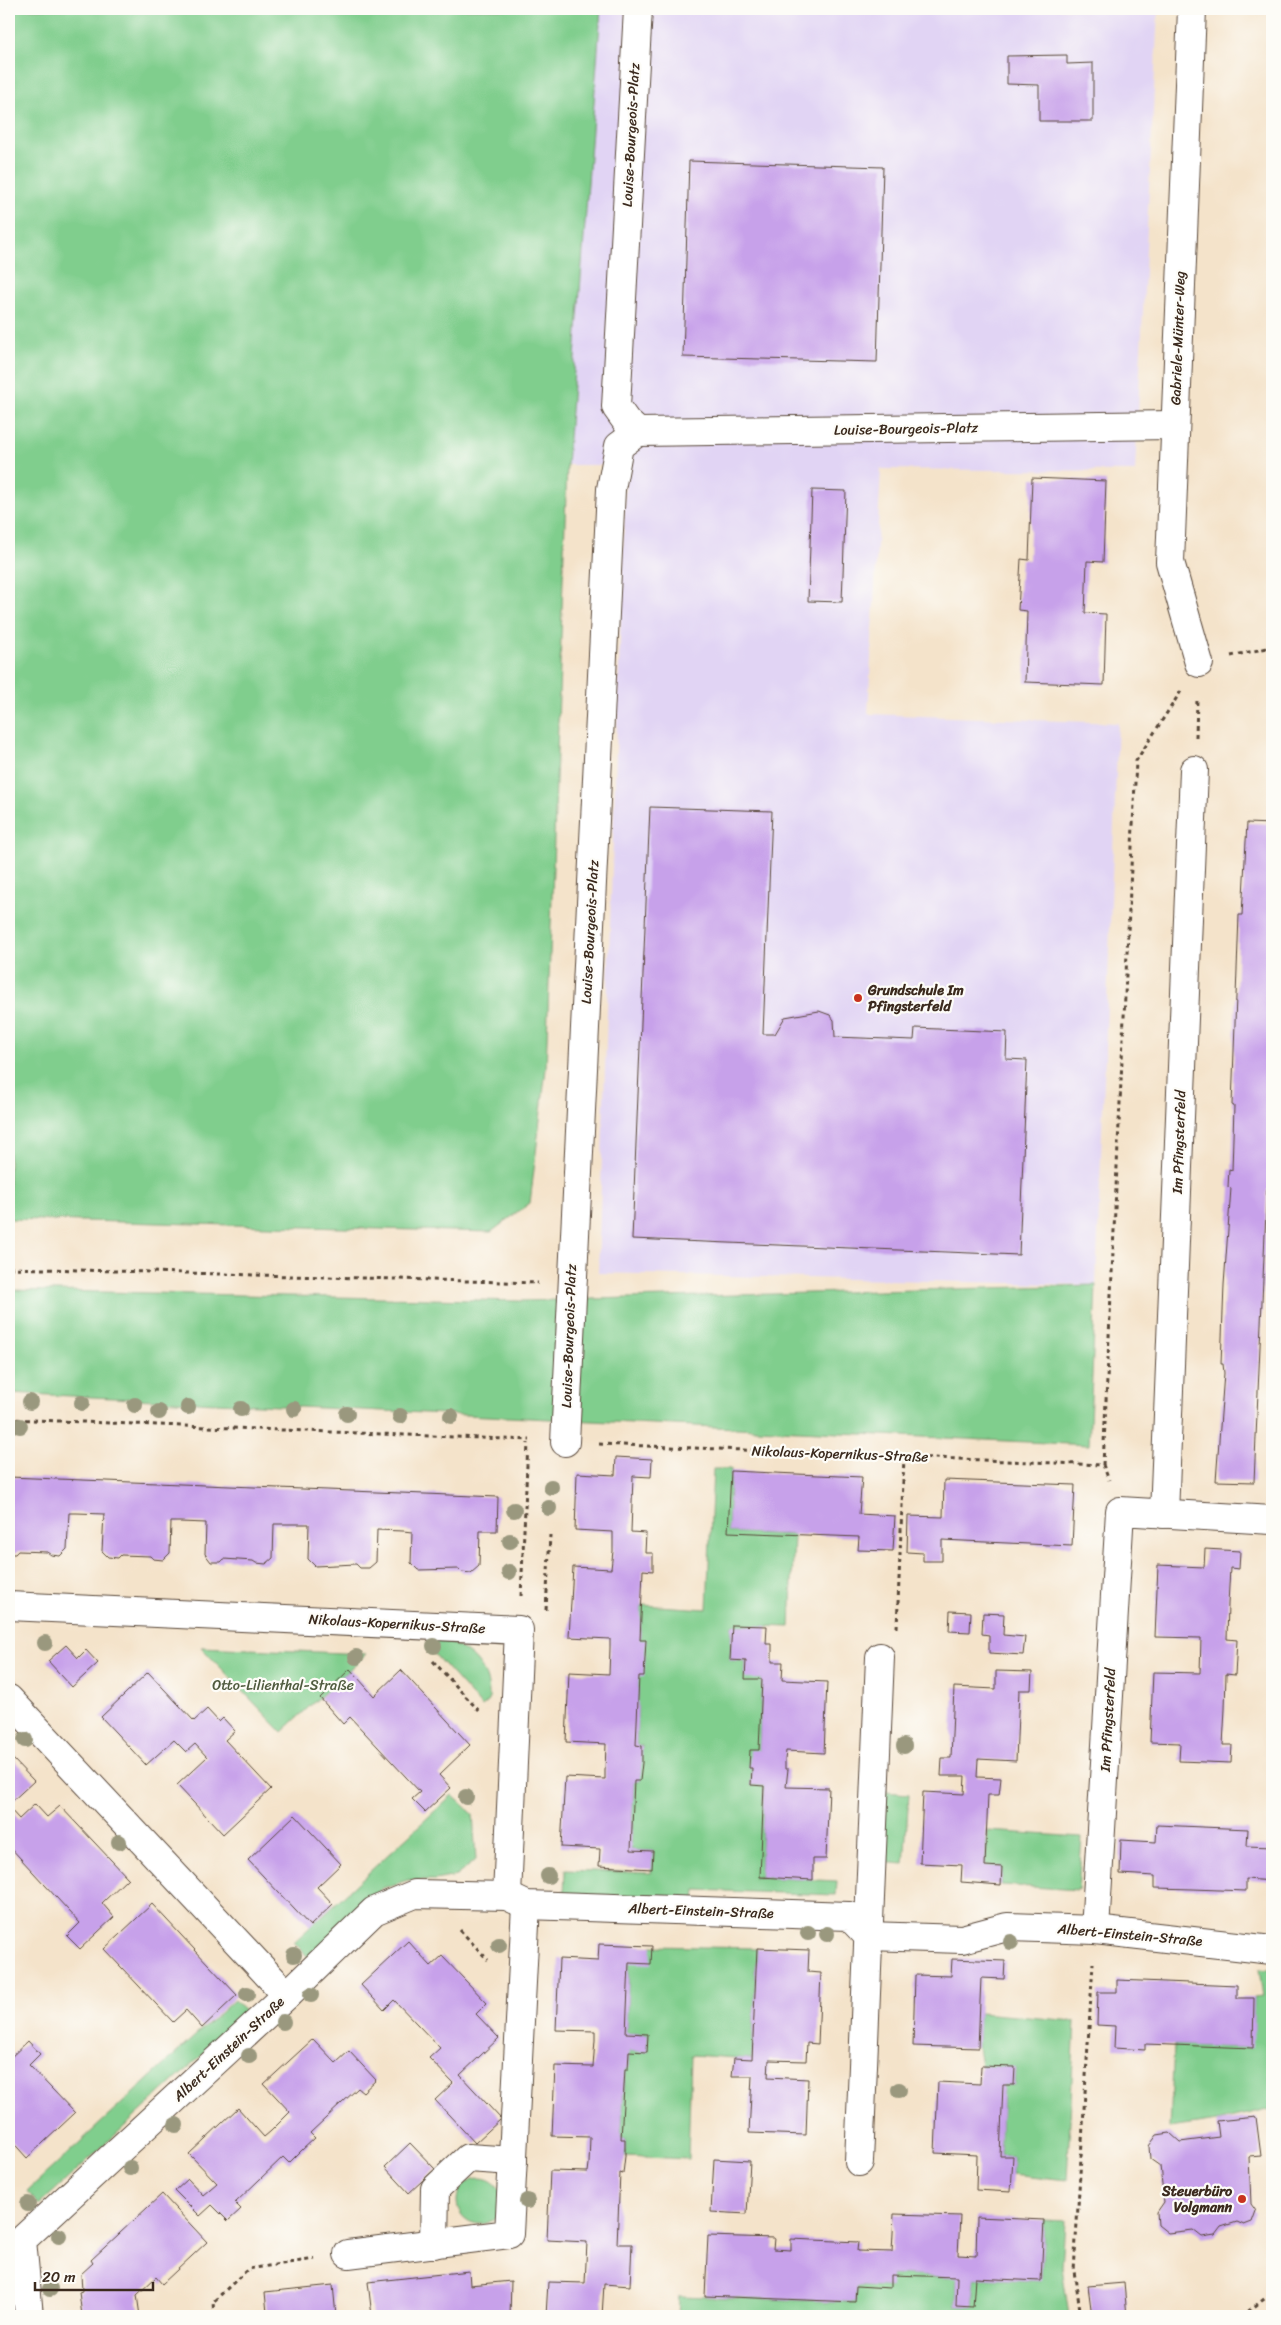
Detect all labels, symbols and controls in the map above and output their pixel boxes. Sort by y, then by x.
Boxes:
street label: Louise-Bourgeois-Platz [615,62,647,208]
street label: Gabriele-Münter-Weg [1163,271,1193,405]
street label: Louise-Bourgeois-Platz [834,415,979,443]
street label: Louise-Bourgeois-Platz [574,859,606,1005]
place label: Grundschule Im Pfingsterfeld [867,978,964,1019]
marker: Grundschule Im Pfingsterfeld [852,992,864,1004]
street label: Im Pfingsterfeld [1165,1088,1193,1195]
street label: Louise-Bourgeois-Platz [554,1263,584,1409]
street label: Nikolaus-Kopernikus-Straße [751,1438,929,1470]
street label: Nikolaus-Kopernikus-Straße [308,1607,486,1641]
street label: Im Pfingsterfeld [1093,1666,1123,1773]
park label: Otto-Lilienthal-Straße [212,1673,354,1698]
street label: Albert-Einstein-Straße [627,1896,774,1926]
street label: Albert-Einstein-Straße [1055,1916,1204,1954]
street label: Albert-Einstein-Straße [167,1990,291,2108]
place label: Steuerbüro Volgmann [1161,2179,1233,2220]
marker: Steuerbüro Volgmann [1236,2193,1248,2205]
scale bar [35,2260,152,2292]
text: 20 m [42,2264,76,2290]

